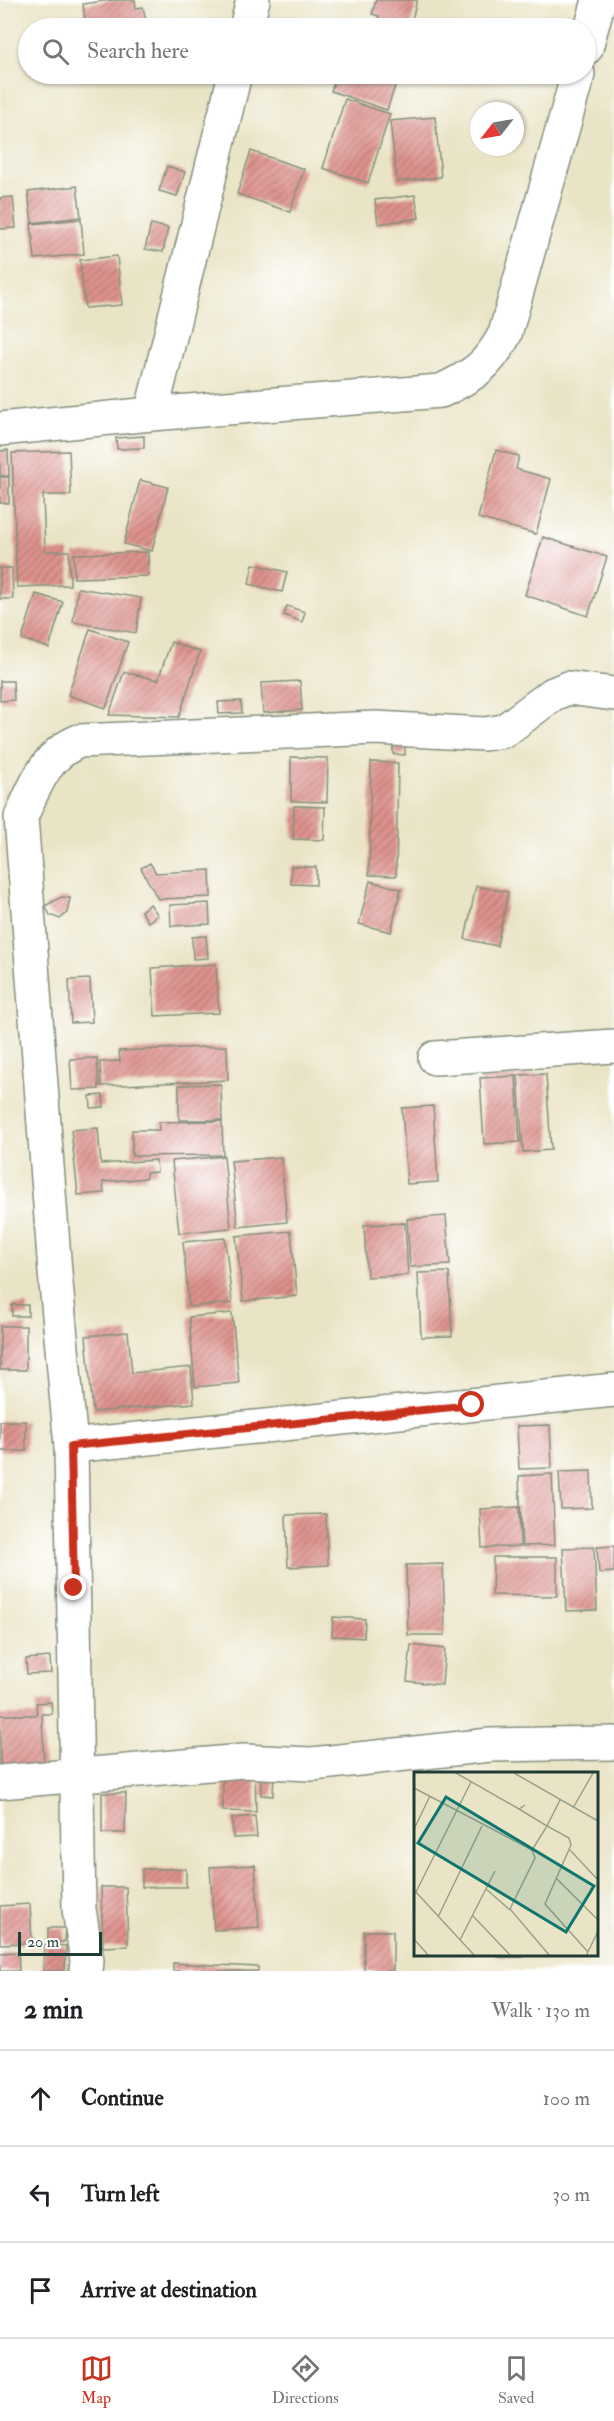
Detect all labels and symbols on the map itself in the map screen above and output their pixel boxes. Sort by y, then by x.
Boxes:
north arrow [470,102,524,156]
route start [458,1391,484,1417]
route end [60,1574,86,1600]
inset map [414,1772,599,1956]
scale bar [18,1929,102,1956]

